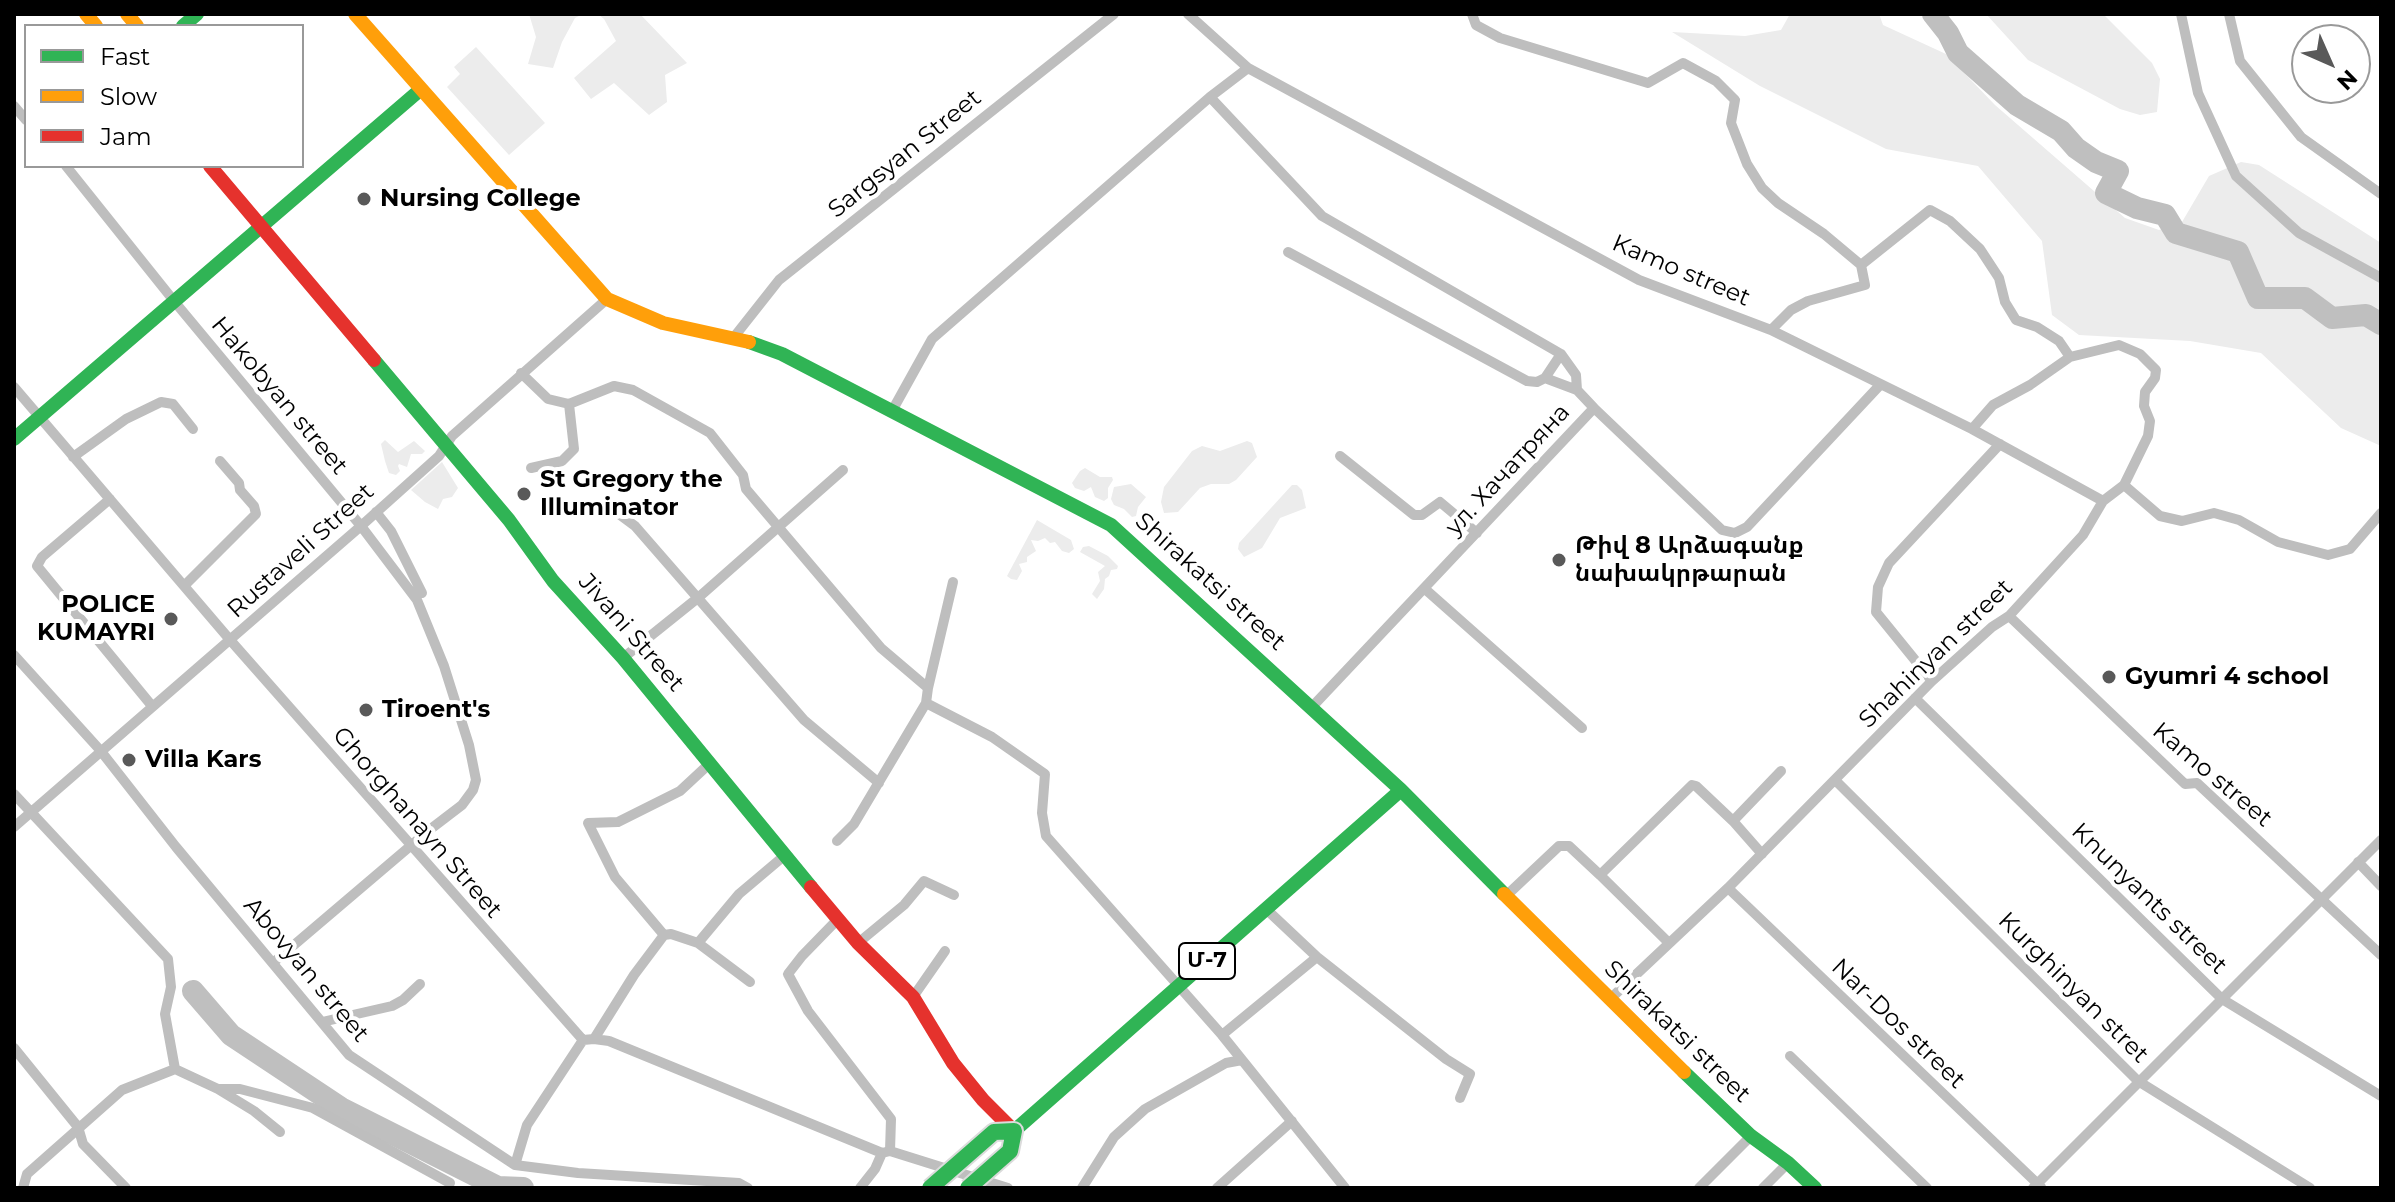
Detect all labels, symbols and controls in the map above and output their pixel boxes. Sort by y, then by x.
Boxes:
legend [24,24,304,168]
north arrow [2291,24,2371,104]
text: Fast [100,42,150,71]
text: N [2331,64,2363,96]
text: Slow [100,82,157,111]
street label: Sargsyan Street [823,84,987,224]
text: Jam [100,122,152,151]
place label: Nursing College [380,185,581,213]
marker: Nursing College [355,190,373,208]
street label: Kamo street [1608,229,1754,313]
street label: Hakobyan street [205,311,353,481]
street label: ул. Хачатряна [1440,398,1576,542]
place label: St Gregory the Illuminator [540,466,723,522]
street label: Rustaveli Street [222,478,380,624]
marker: St Gregory the Illuminator [515,485,533,503]
street label: Shirakatsi street [1129,507,1291,657]
place label: Թիվ 8 Արձագանք նախակրթարան [1575,532,1804,588]
marker: Թիվ 8 Արձագանք նախակրթարան [1550,551,1568,569]
street label: Jivani Street [572,568,690,698]
street label: Shahinyan street [1853,573,2019,735]
place label: POLICE KUMAYRI [37,591,155,647]
marker: POLICE KUMAYRI [162,610,180,628]
place label: Gyumri 4 school [2125,663,2329,691]
marker: Gyumri 4 school [2100,668,2118,686]
place label: Tiroent's [382,696,490,724]
marker: Tiroent's [357,701,375,719]
street label: Kamo street [2146,717,2278,833]
street label: Ghorghanayn Street [326,721,508,925]
place label: Villa Kars [145,746,261,774]
marker: Villa Kars [120,751,138,769]
street label: Knunyants street [2065,817,2233,981]
street label: Abovyan street [237,892,375,1048]
street label: Kurghinyan stret [1992,907,2154,1069]
road number: Մ-7 [1179,943,1235,979]
street label: Nar-Dos street [1825,953,1971,1095]
street label: Shirakatsi street [1598,955,1756,1109]

